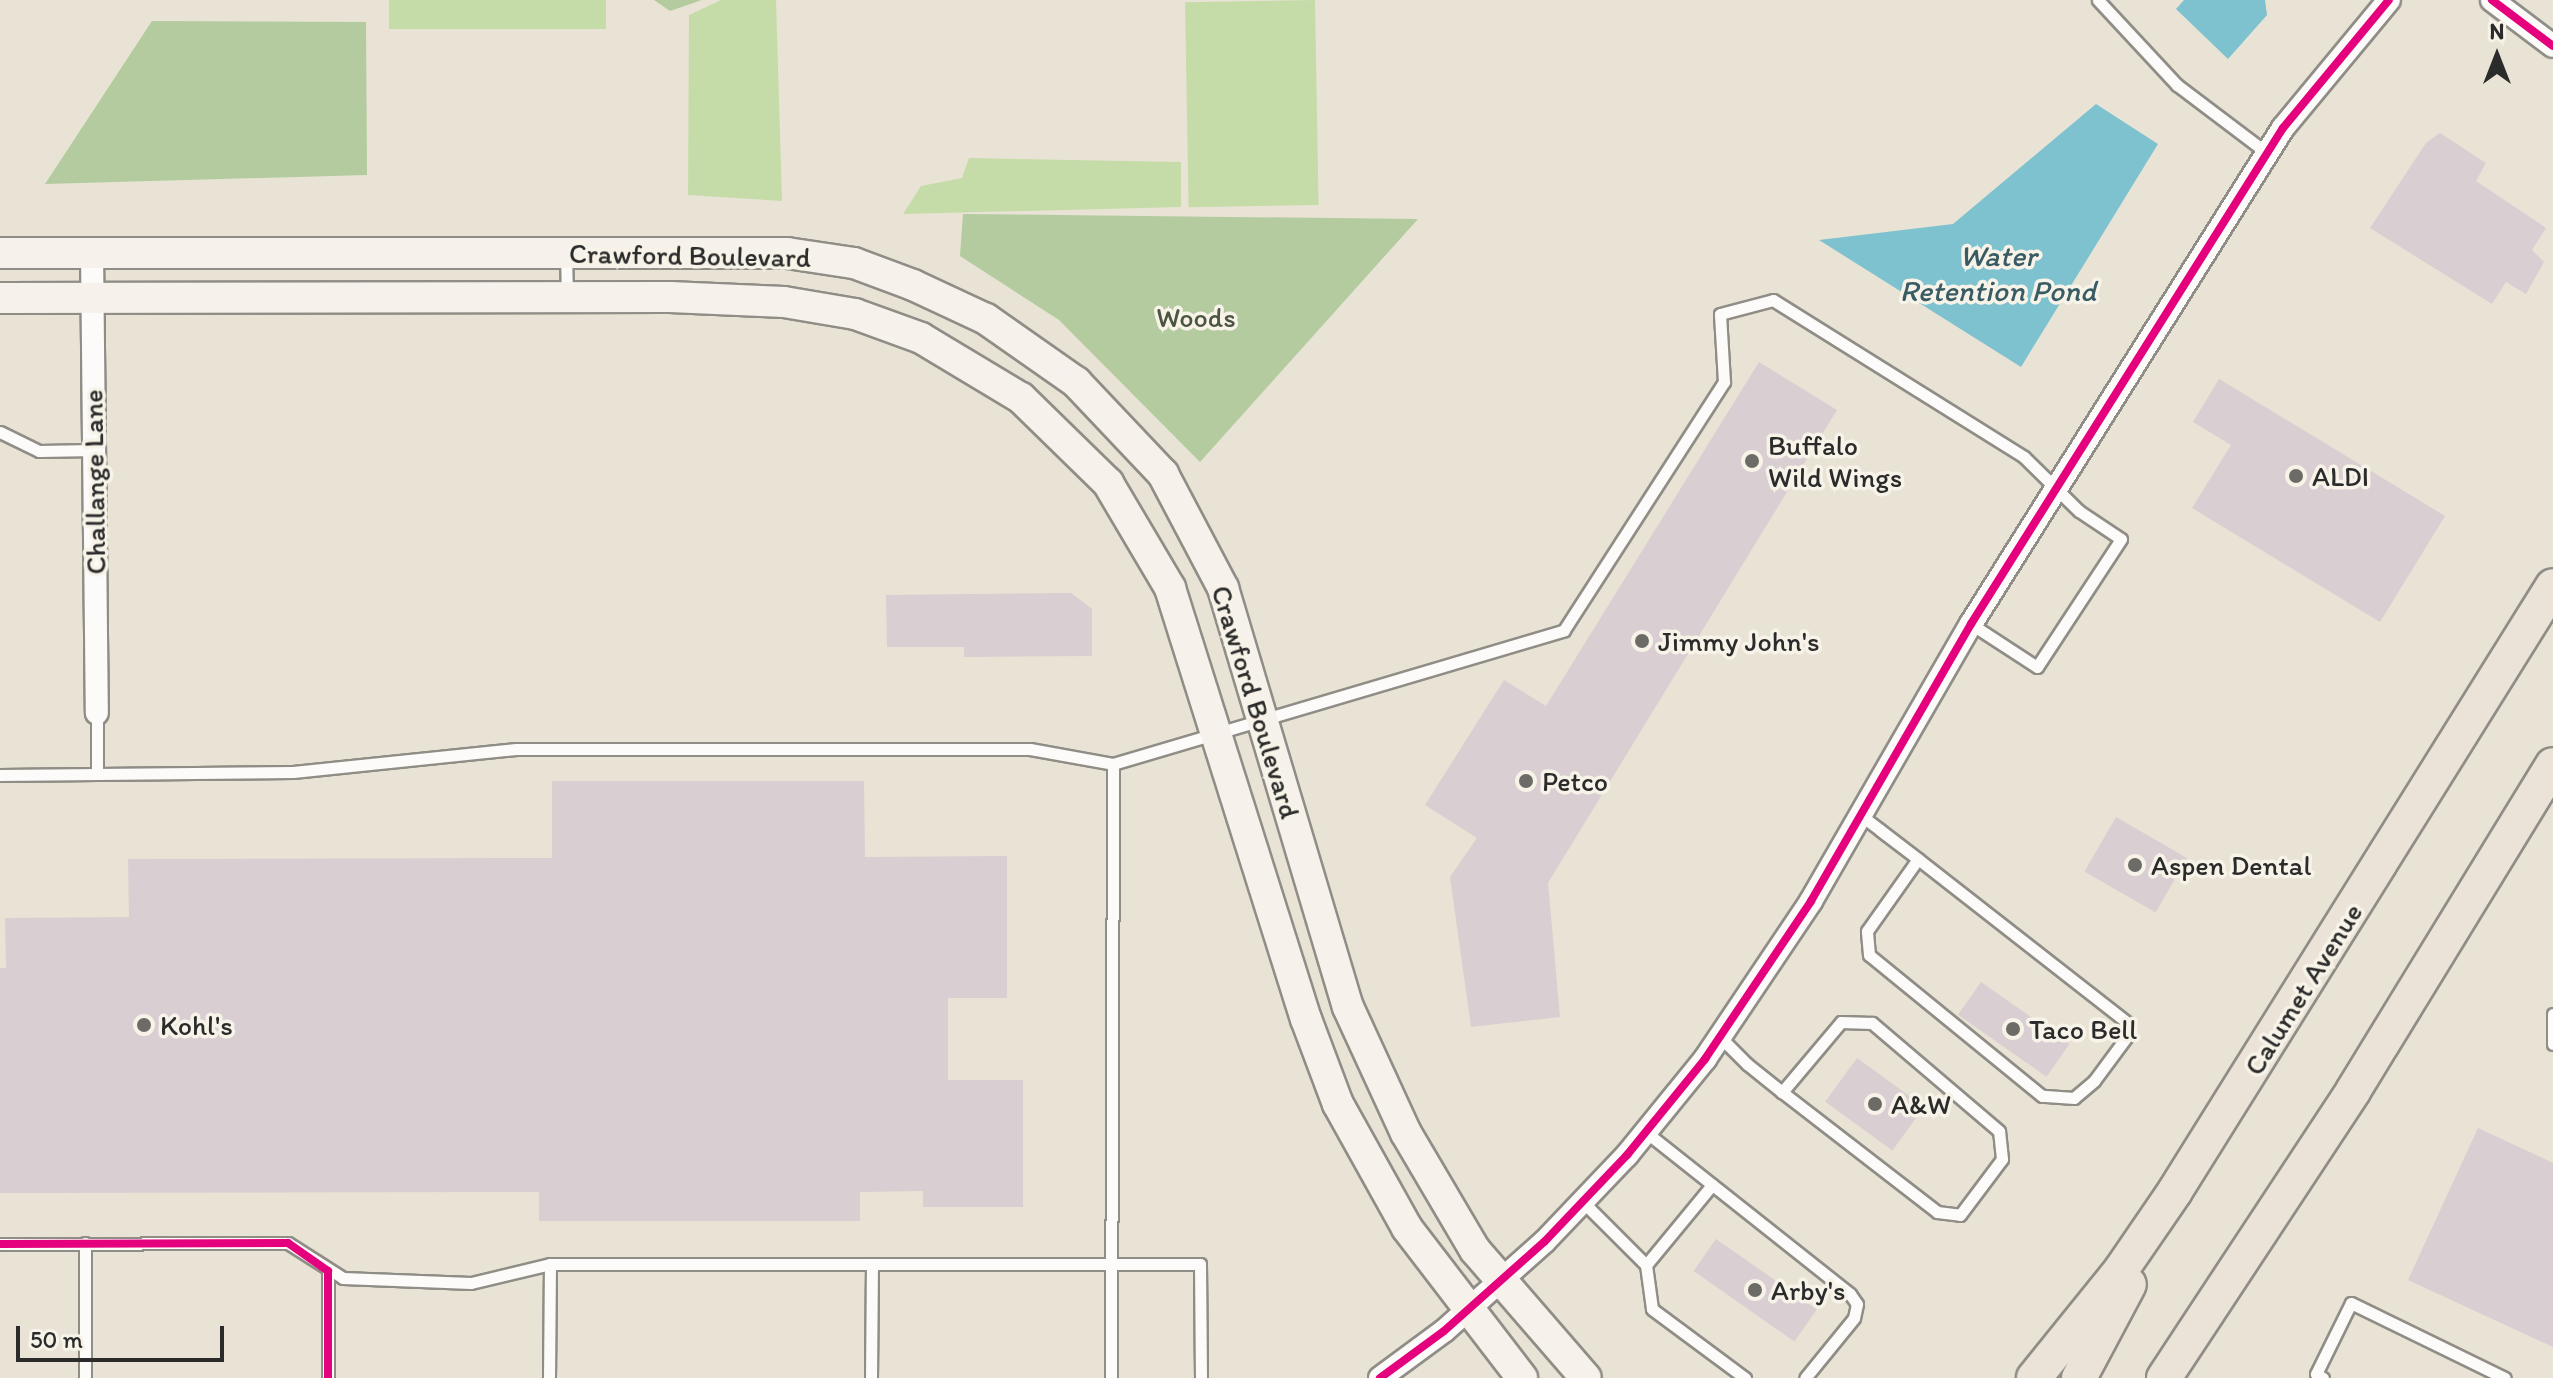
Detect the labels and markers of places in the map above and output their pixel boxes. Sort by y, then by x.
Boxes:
place label: Buffalo Wild Wings [1768,428,1902,494]
marker: Buffalo Wild Wings [1743,452,1761,470]
place label: ALDI [2312,459,2369,493]
marker: ALDI [2287,467,2305,485]
place label: Jimmy John's [1658,624,1820,658]
marker: Jimmy John's [1633,632,1651,650]
place label: Petco [1542,764,1608,798]
marker: Petco [1517,772,1535,790]
place label: Aspen Dental [2151,848,2311,882]
marker: Aspen Dental [2126,856,2144,874]
place label: Kohl's [160,1008,233,1042]
place label: Taco Bell [2029,1012,2137,1046]
marker: Kohl's [135,1016,153,1034]
marker: Taco Bell [2004,1020,2022,1038]
place label: A&W [1891,1087,1951,1121]
marker: A&W [1866,1095,1884,1113]
place label: Arby's [1771,1273,1846,1307]
marker: Arby's [1746,1281,1764,1299]

